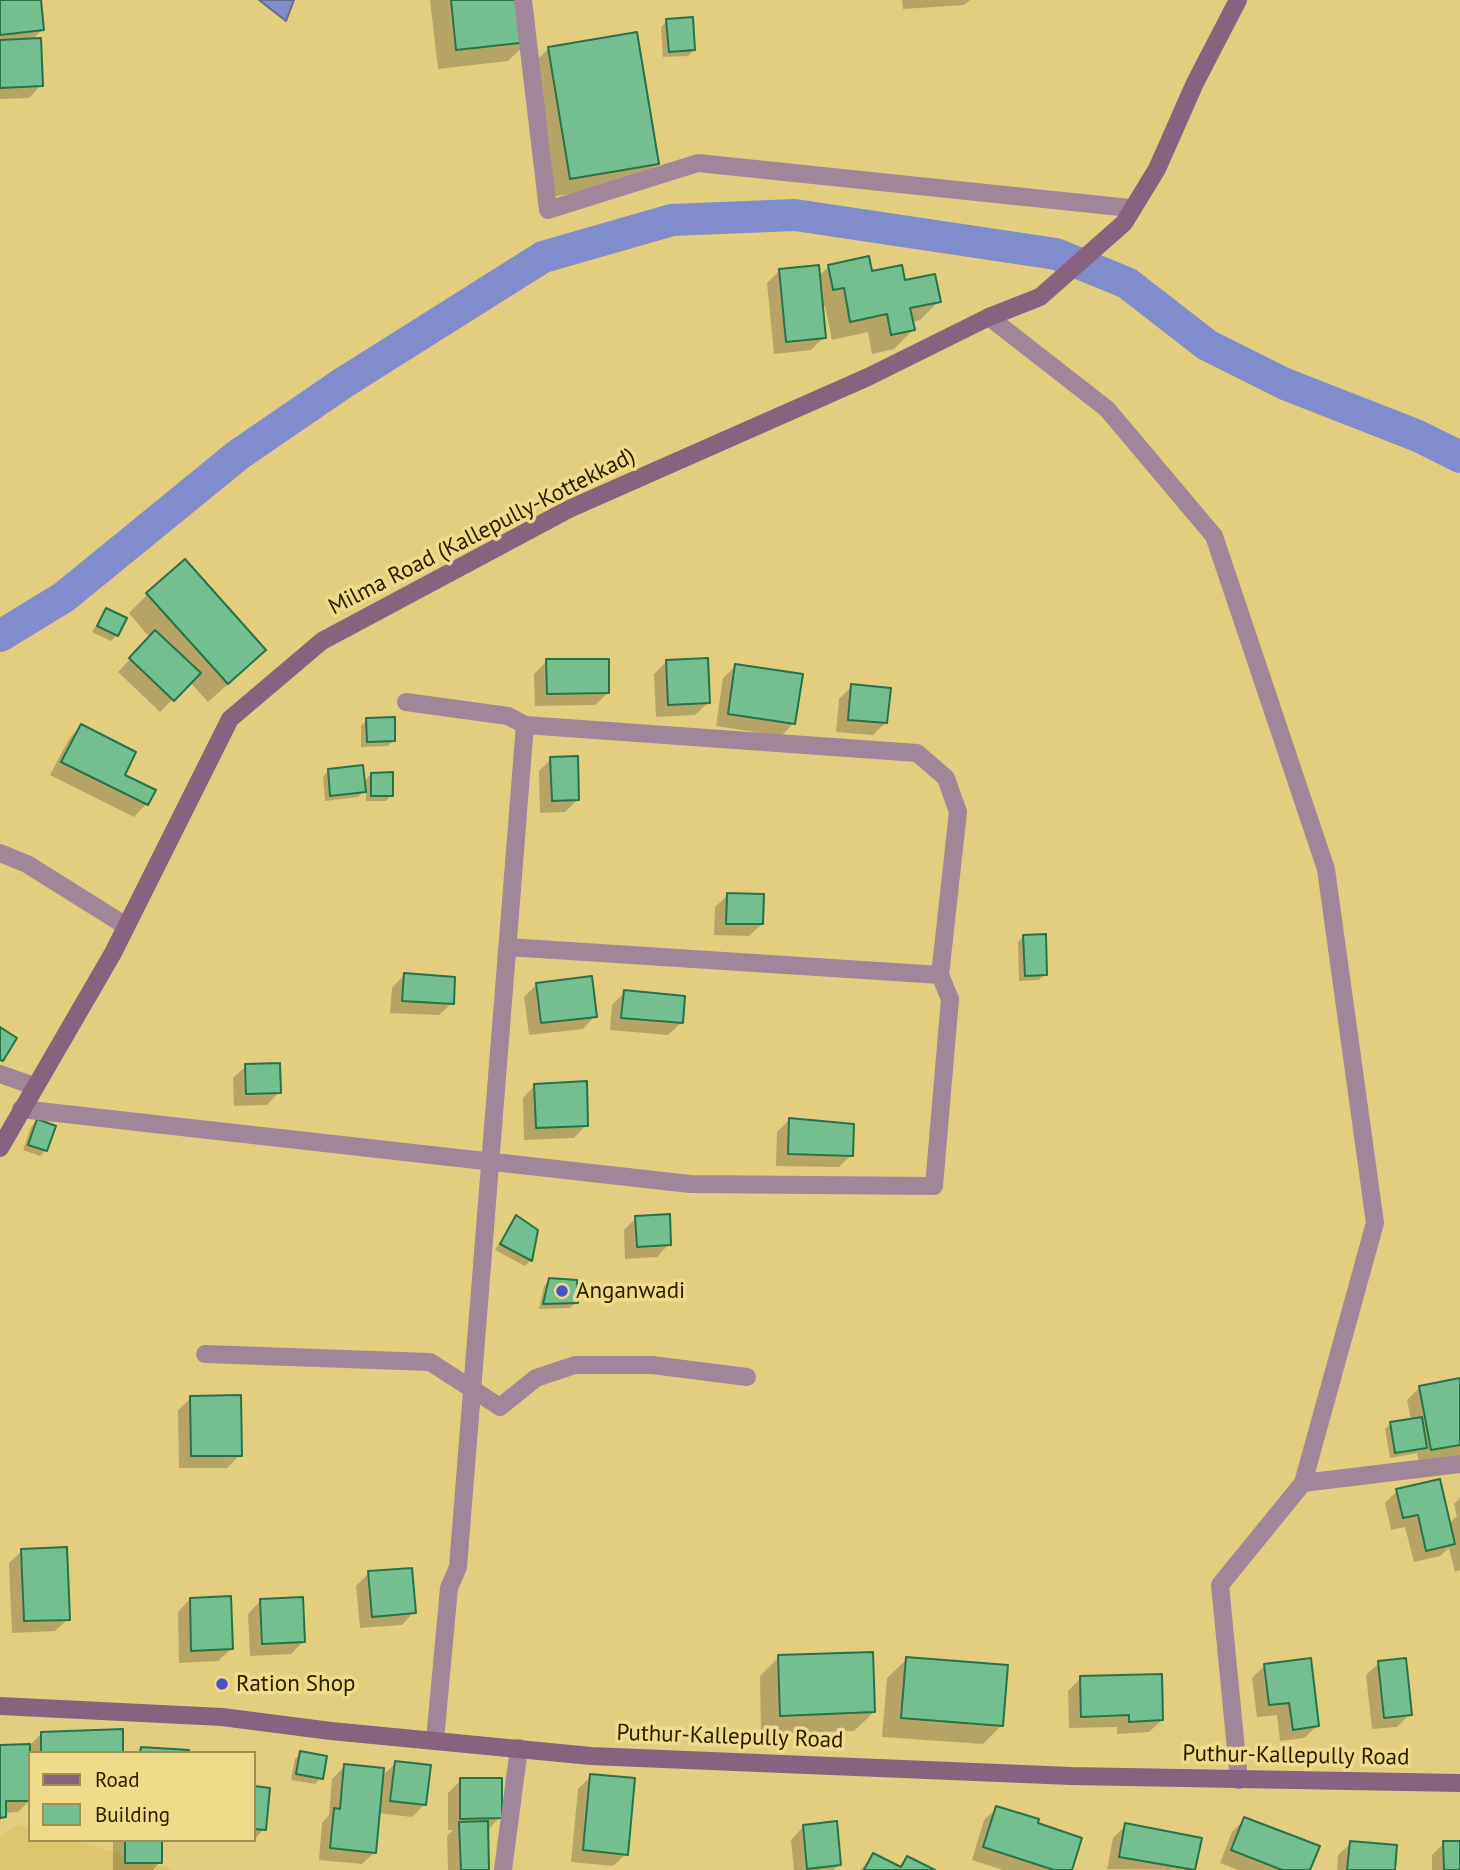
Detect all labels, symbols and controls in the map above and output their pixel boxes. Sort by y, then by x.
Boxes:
street label: Milma Road (Kallepully-Kottekkad) [324,442,640,622]
place label: Anganwadi [576,1277,685,1305]
marker: Anganwadi [554,1283,570,1299]
place label: Ration Shop [236,1670,355,1698]
marker: Ration Shop [214,1676,230,1692]
street label: Puthur-Kallepully Road [616,1719,844,1755]
street label: Puthur-Kallepully Road [1182,1740,1410,1772]
legend [28,1751,256,1842]
text: Road [95,1766,139,1793]
text: Building [95,1801,170,1828]

